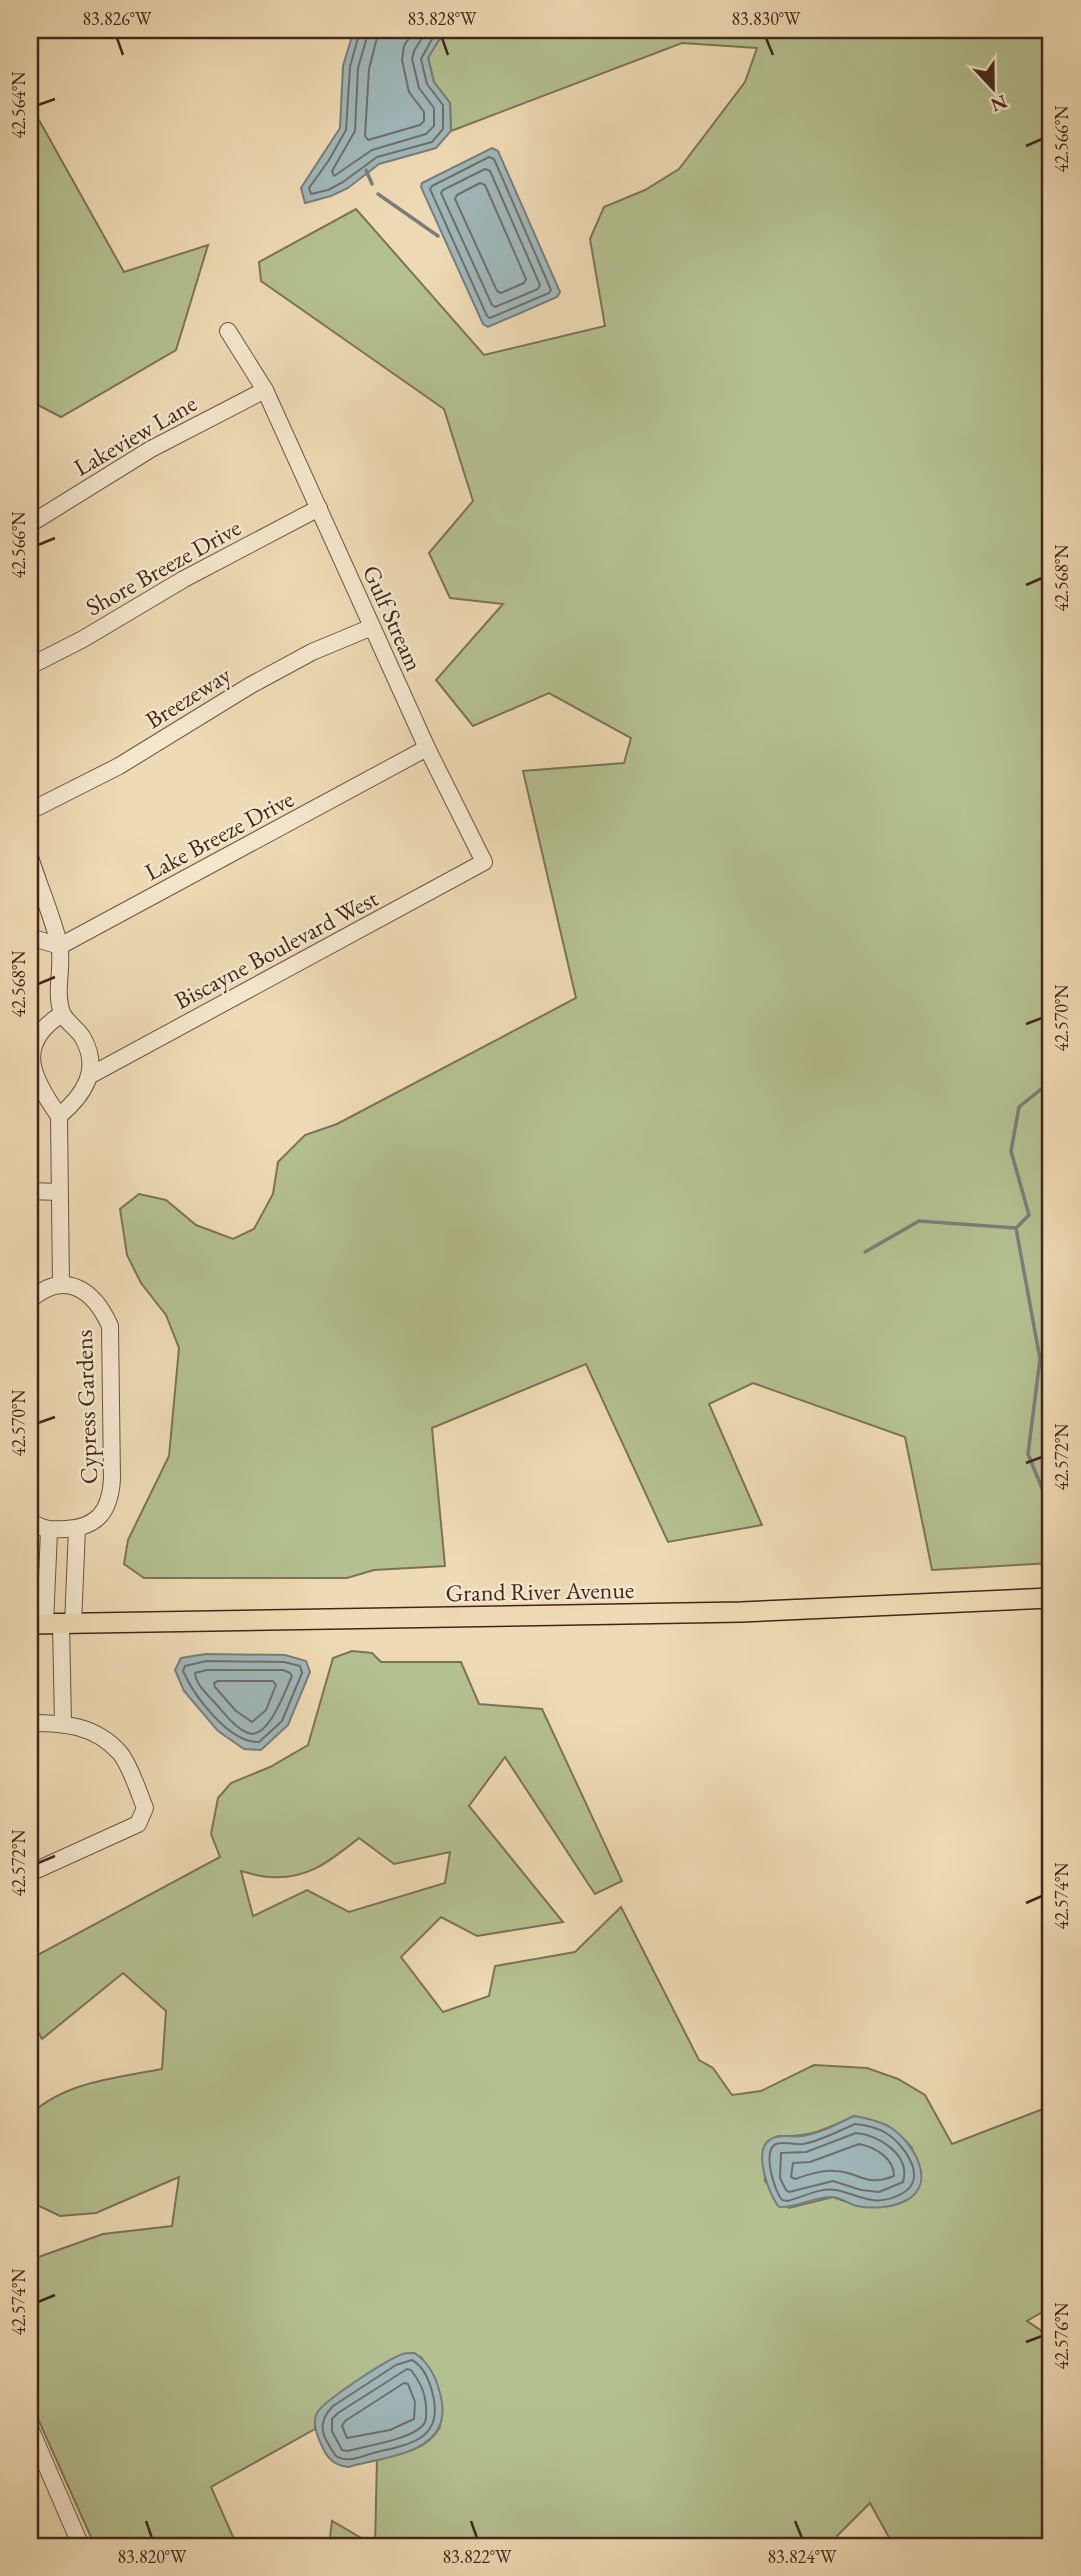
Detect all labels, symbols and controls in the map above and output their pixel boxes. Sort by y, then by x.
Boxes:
text: 83.826°W [82,7,152,30]
text: 83.828°W [407,7,477,30]
text: 83.830°W [731,7,801,30]
north arrow [958,52,1028,122]
text: 42.564°N [7,71,30,138]
text: N [987,89,1011,118]
text: 42.566°N [1050,105,1073,172]
street label: Lakeview Lane [68,387,202,483]
text: 42.566°N [7,511,30,578]
street label: Shore Breeze Drive [80,512,246,622]
text: 42.568°N [1050,544,1073,611]
street label: Gulf Stream [356,560,430,676]
street label: Breezeway [140,658,237,735]
street label: Lake Breeze Drive [139,783,299,887]
street label: Biscayne Boulevard West [169,882,384,1016]
text: 42.568°N [7,950,30,1017]
text: 42.570°N [1050,984,1073,1051]
street label: Cypress Gardens [68,1329,104,1485]
text: 42.570°N [7,1389,30,1456]
text: 42.572°N [1050,1423,1073,1490]
street label: Grand River Avenue [445,1574,635,1608]
text: 42.572°N [7,1829,30,1896]
text: 42.574°N [1050,1862,1073,1929]
text: 42.574°N [7,2268,30,2335]
text: 42.576°N [1050,2302,1073,2369]
text: 83.820°W [117,2545,187,2568]
text: 83.822°W [442,2545,512,2568]
text: 83.824°W [767,2545,837,2568]

